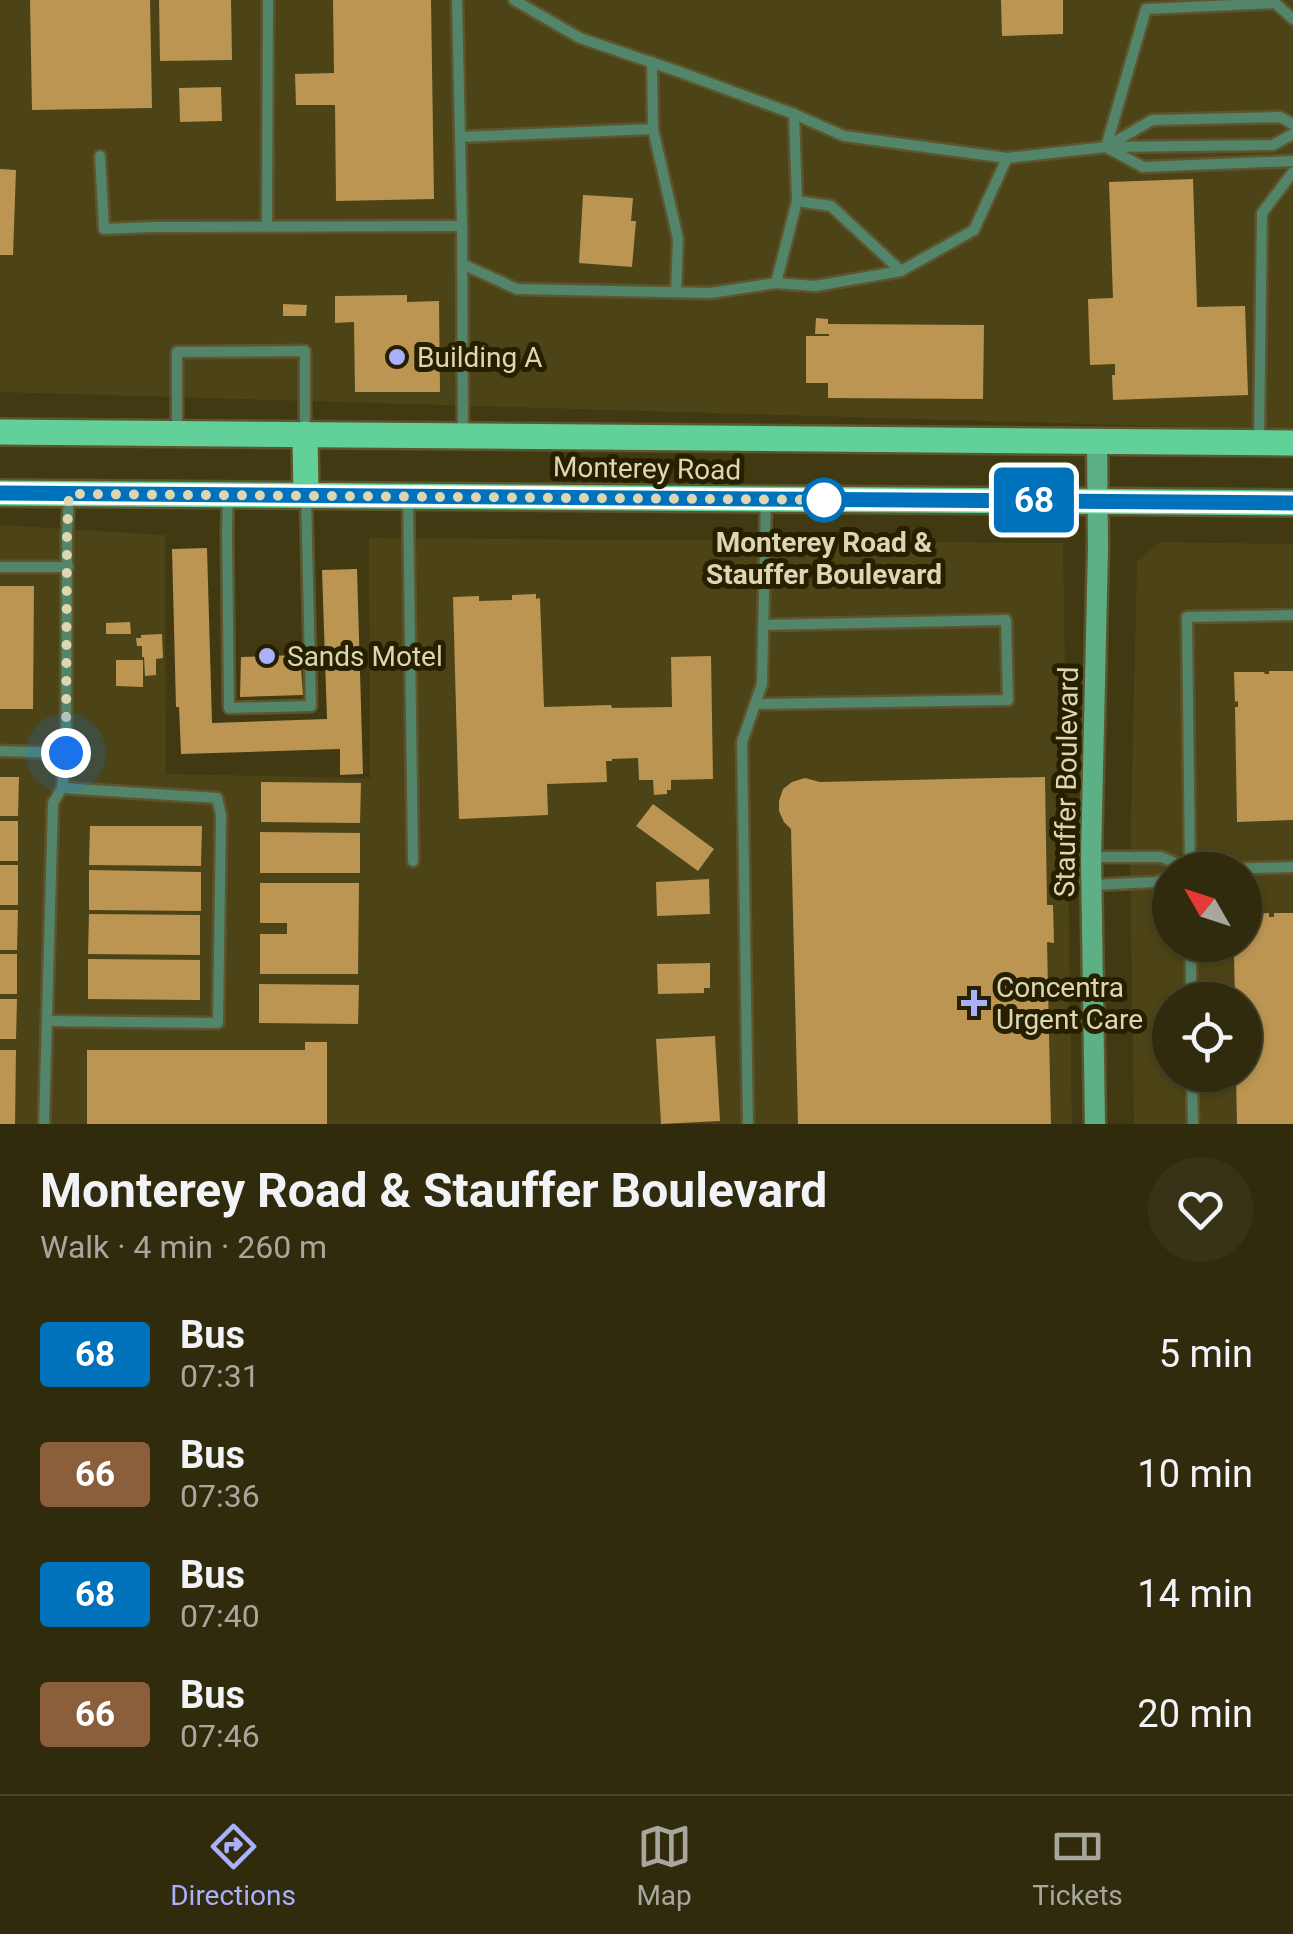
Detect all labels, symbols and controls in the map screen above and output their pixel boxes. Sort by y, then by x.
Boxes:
place label: Building A [417,341,543,374]
marker: Building A [386,346,408,368]
street label: Monterey Road [553,450,741,487]
line badge: 68 [989,468,1079,532]
marker: Monterey Road & Stauffer Boulevard [803,479,845,521]
text: 68 [1014,480,1054,521]
place label: Monterey Road & Stauffer Boulevard [706,526,942,591]
place label: Sands Motel [287,640,443,673]
marker: Sands Motel [256,645,278,667]
street label: Stauffer Boulevard [1048,666,1085,898]
your location [41,728,91,778]
north arrow [1152,852,1262,962]
map controls [1152,852,1262,1092]
place label: Concentra Urgent Care [996,971,1143,1036]
button: locate [1152,982,1262,1092]
marker: Concentra Urgent Care [961,990,987,1016]
button: heart [1148,1157,1253,1262]
text: Monterey Road & Stauffer Boulevard [40,1162,827,1219]
text: Walk · 4 min · 260 m [40,1228,327,1266]
text: Bus [180,1313,245,1357]
text: 5 min [1159,1332,1253,1376]
text: 68 [75,1334,115,1375]
text: 07:31 [180,1357,260,1395]
text: Bus [180,1433,245,1477]
text: 10 min [1137,1452,1253,1496]
text: 66 [75,1454,115,1495]
text: 07:36 [180,1477,260,1515]
text: Bus [180,1553,245,1597]
text: 14 min [1137,1572,1253,1616]
text: 68 [75,1574,115,1615]
text: 07:40 [180,1597,260,1635]
text: Bus [180,1673,245,1717]
text: 20 min [1137,1692,1253,1736]
text: 66 [75,1694,115,1735]
text: 07:46 [180,1717,260,1755]
tab: Directions [170,1819,296,1912]
tab: Map [636,1819,692,1912]
tab: Tickets [1032,1819,1123,1912]

